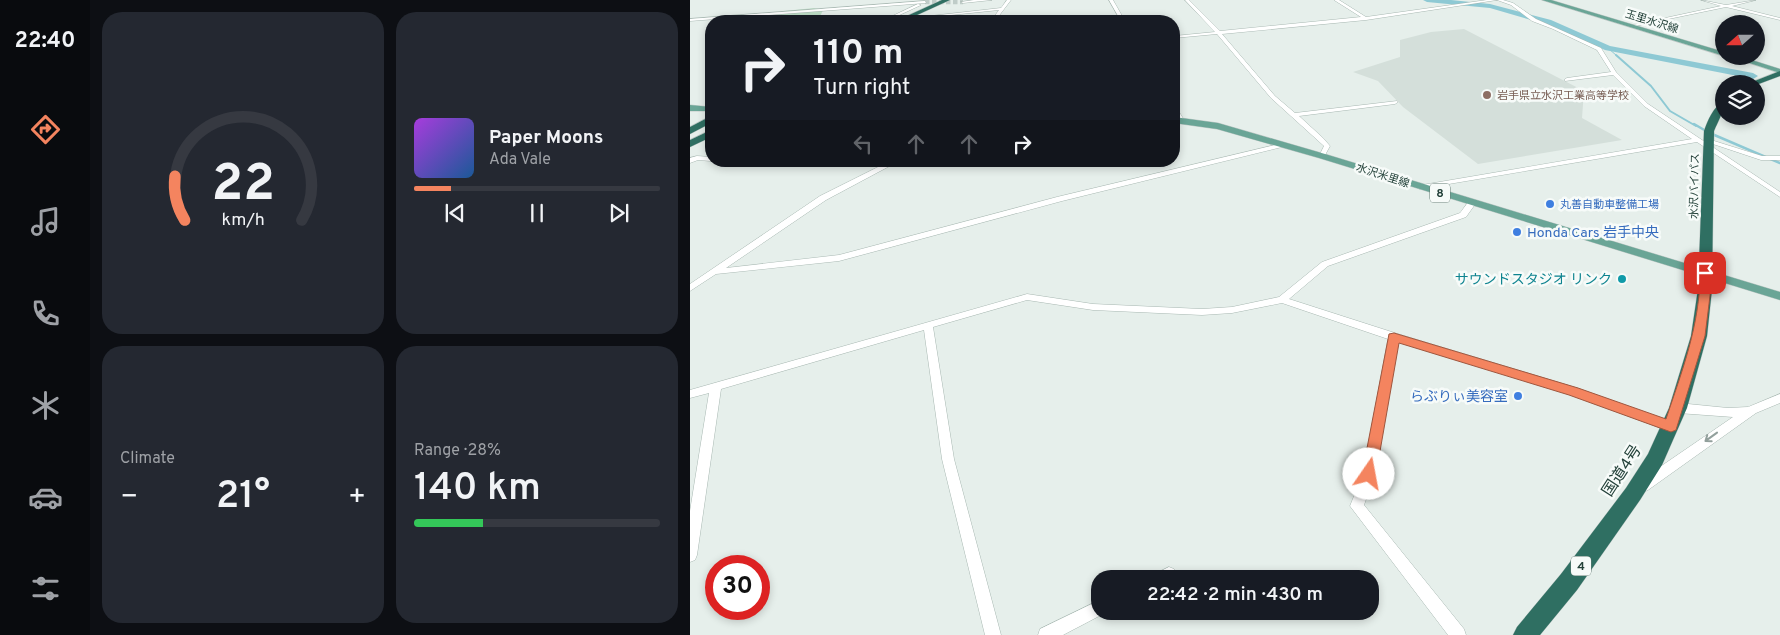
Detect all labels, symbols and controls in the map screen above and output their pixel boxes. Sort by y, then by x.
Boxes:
street label: 玉里水沢線 [1623,7,1680,37]
north arrow [1715,15,1765,65]
map controls [1715,15,1765,125]
text: 22:40 [15,28,75,55]
text: 110 m [813,32,903,76]
icon: right [730,35,795,100]
text: Turn right [813,75,910,102]
button: layers [1715,75,1765,125]
marker: 岩手県立水沢工業高等学校 [1481,89,1493,101]
place label: 岩手県立水沢工業高等学校 [1497,89,1629,103]
icon: directions [28,112,63,147]
text: Paper Moons [489,126,603,150]
icon: left [849,130,877,158]
icon: ahead [902,130,930,158]
icon: ahead [955,130,983,158]
icon: right [1008,130,1036,158]
text: Ada Vale [489,150,551,170]
text: 22 [211,153,275,219]
street label: 水沢バイパス [1687,153,1703,219]
street label: 水沢米里線 [1354,161,1411,191]
road number: 8 [1430,184,1450,202]
marker: 丸善自動車整備工場 [1544,198,1556,210]
place label: 丸善自動車整備工場 [1560,198,1659,212]
icon: previous [441,199,469,227]
icon: pause [523,199,551,227]
icon: next [605,199,633,227]
icon: music [28,204,63,239]
text: km/h [221,209,265,232]
place label: Honda Cars 岩手中央 [1527,225,1659,242]
marker: Honda Cars 岩手中央 [1511,226,1523,238]
pin [1684,252,1726,294]
icon: arrive [1691,259,1719,287]
place label: サウンドスタジオ リンク [1455,272,1612,289]
marker: サウンドスタジオ リンク [1616,273,1628,285]
icon: phone [28,296,63,331]
icon: climate [28,388,63,423]
place label: らぶりぃ美容室 [1410,389,1508,406]
marker: らぶりぃ美容室 [1512,390,1524,402]
one-way arrow [1704,432,1718,442]
text: Range · 28% [414,441,501,461]
street label: 国道4号 [1599,441,1647,501]
position arrow [1342,447,1394,499]
text: Climate [120,449,175,469]
text: 140 km [414,465,541,514]
text: 21° [216,473,270,522]
icon: car [28,480,63,515]
text: − [120,480,138,516]
text: + [348,480,366,516]
speed limit sign: 30 [705,555,770,620]
road number: 4 [1571,556,1591,576]
icon: filters [28,571,63,606]
text: 22:42 · 2 min · 430 m [1147,583,1323,607]

